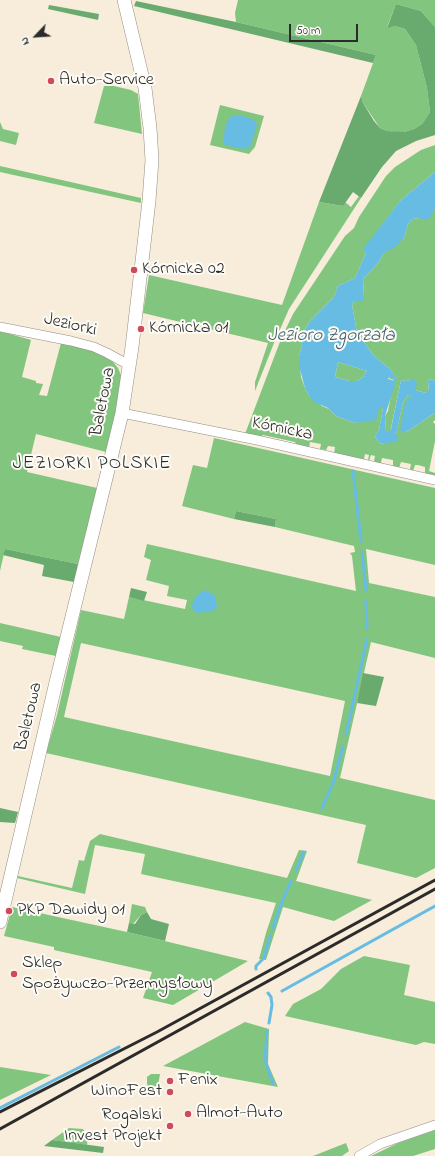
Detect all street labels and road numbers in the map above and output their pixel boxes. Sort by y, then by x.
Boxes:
street label: Jeziorki [41,309,99,343]
street label: Baletowa [87,366,121,438]
street label: Kórnicka [250,413,314,447]
street label: Baletowa [12,681,48,753]

